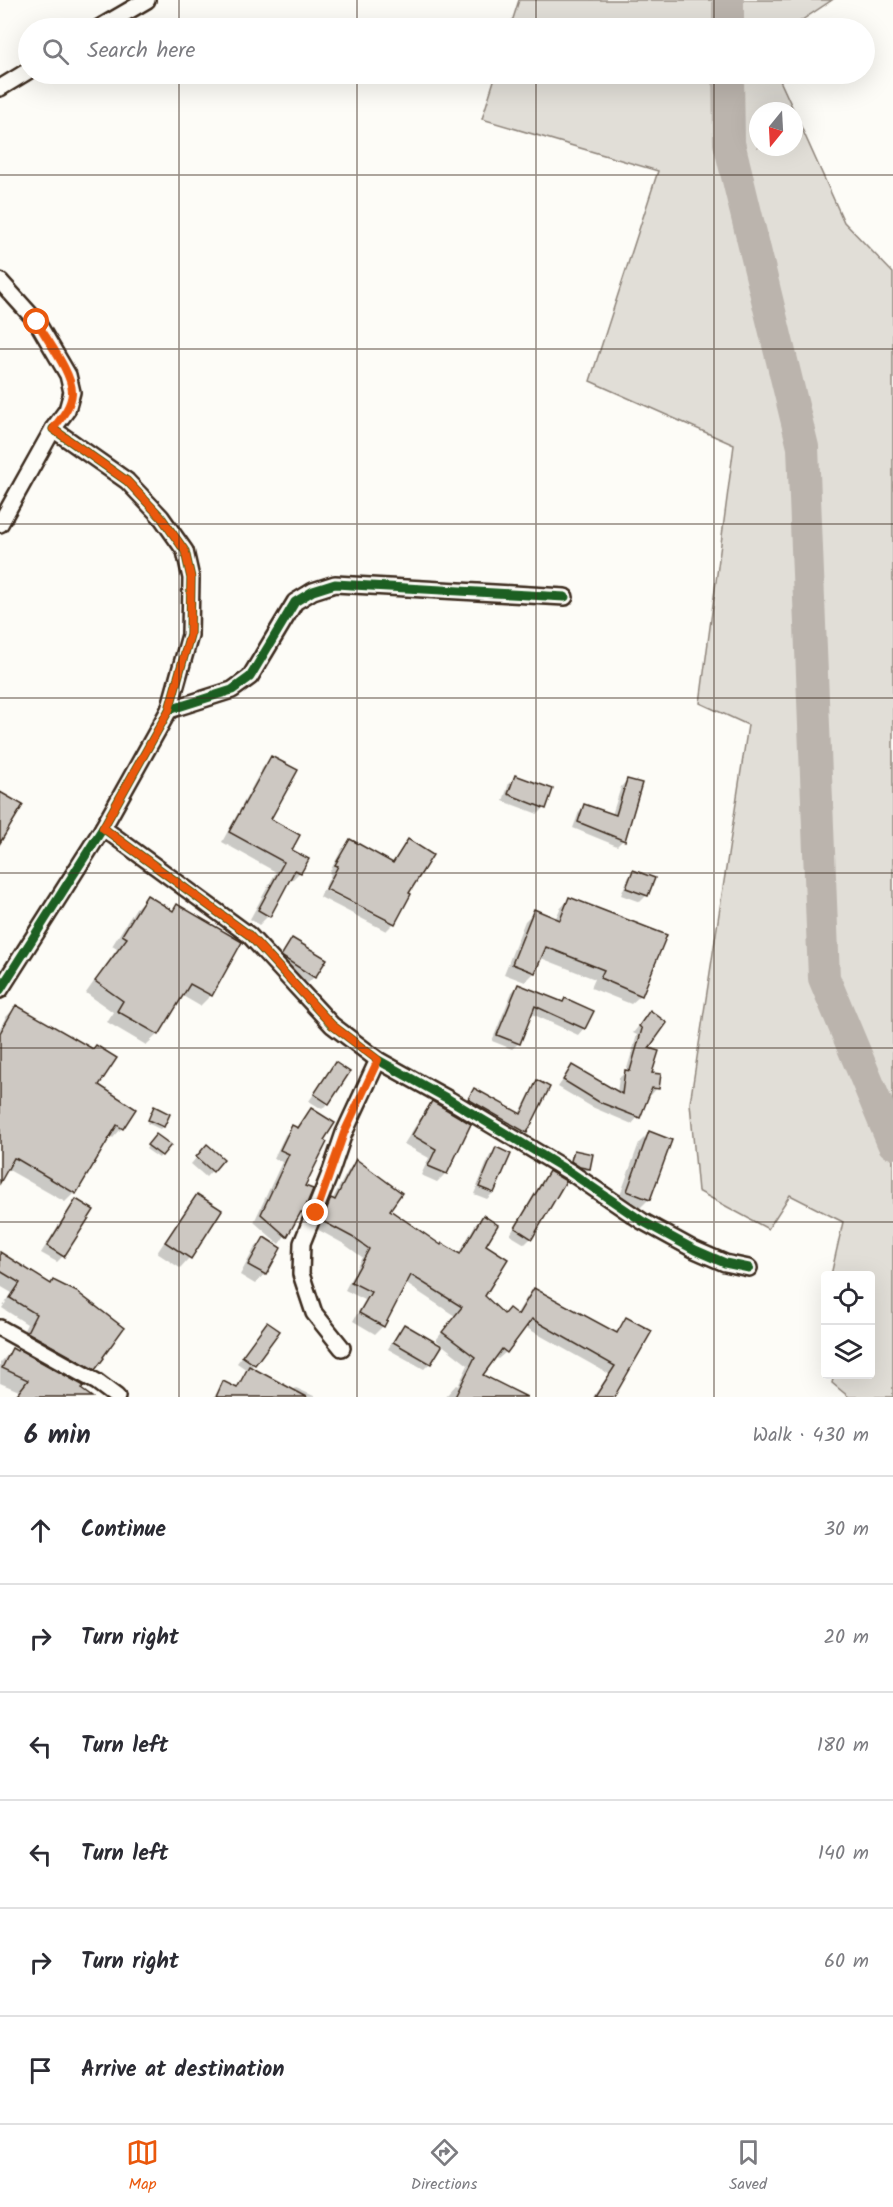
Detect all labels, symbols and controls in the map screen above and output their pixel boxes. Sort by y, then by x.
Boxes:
search box [18,18,875,84]
text: Search here [87,34,195,69]
icon: search [39,35,72,68]
north arrow [749,102,803,156]
route start [23,308,49,334]
route end [302,1199,328,1225]
map controls [821,1271,875,1379]
button: locate [821,1271,875,1325]
button: layers [821,1325,875,1379]
text: 6 min [24,1415,91,1457]
text: Walk · 430 m [753,1420,869,1452]
text: Continue [81,1513,166,1548]
icon: ahead [24,1514,57,1547]
text: 30 m [824,1514,869,1546]
text: Turn right [81,1621,179,1656]
icon: right [24,1622,57,1655]
text: 20 m [823,1622,869,1654]
text: Turn left [81,1729,168,1764]
icon: left [24,1730,57,1763]
text: 180 m [817,1730,869,1762]
text: Turn left [81,1837,168,1872]
icon: left [24,1838,57,1871]
text: 140 m [818,1838,869,1870]
text: Turn right [81,1945,179,1980]
icon: right [24,1946,57,1979]
text: 60 m [824,1946,869,1978]
text: Arrive at destination [81,2053,284,2088]
icon: arrive [24,2054,57,2087]
tab: Map [126,2136,159,2197]
tab: Directions [411,2136,477,2197]
tab: Saved [729,2136,767,2197]

